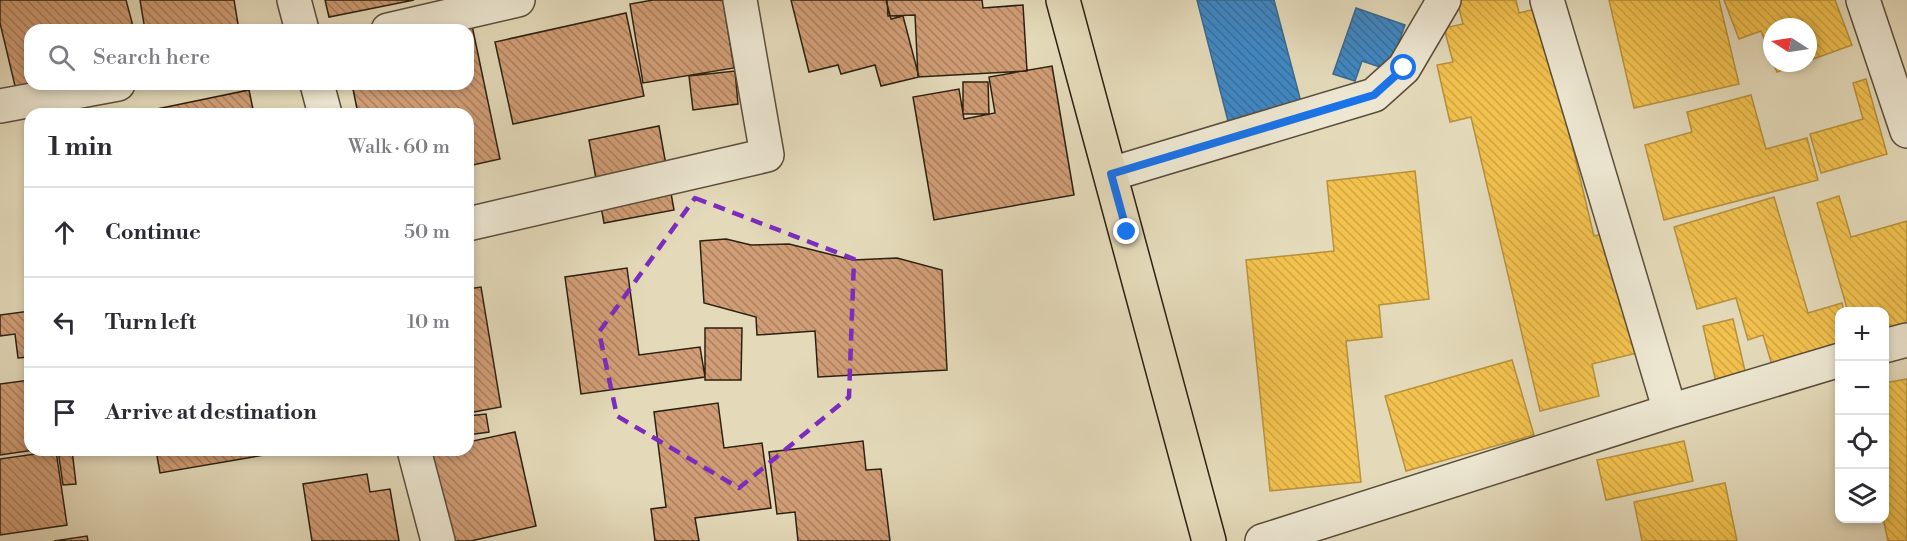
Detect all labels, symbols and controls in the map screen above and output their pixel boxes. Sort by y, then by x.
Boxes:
north arrow [1763,18,1817,72]
search box [24,24,474,90]
icon: search [45,41,78,74]
text: Search here [93,44,210,71]
route start [1390,54,1416,80]
text: 1 min [48,131,113,163]
text: Walk · 60 m [348,135,450,160]
icon: ahead [48,216,81,249]
route end [1113,218,1139,244]
text: Continue [105,219,201,246]
text: 50 m [404,220,450,245]
icon: left [48,306,81,339]
map controls [1835,307,1889,523]
button: + [1835,307,1889,361]
text: Turn left [105,309,196,336]
text: 10 m [407,310,450,335]
button: − [1835,361,1889,415]
icon: arrive [48,396,81,429]
text: Arrive at destination [105,399,317,426]
button: locate [1835,415,1889,469]
button: layers [1835,469,1889,523]

